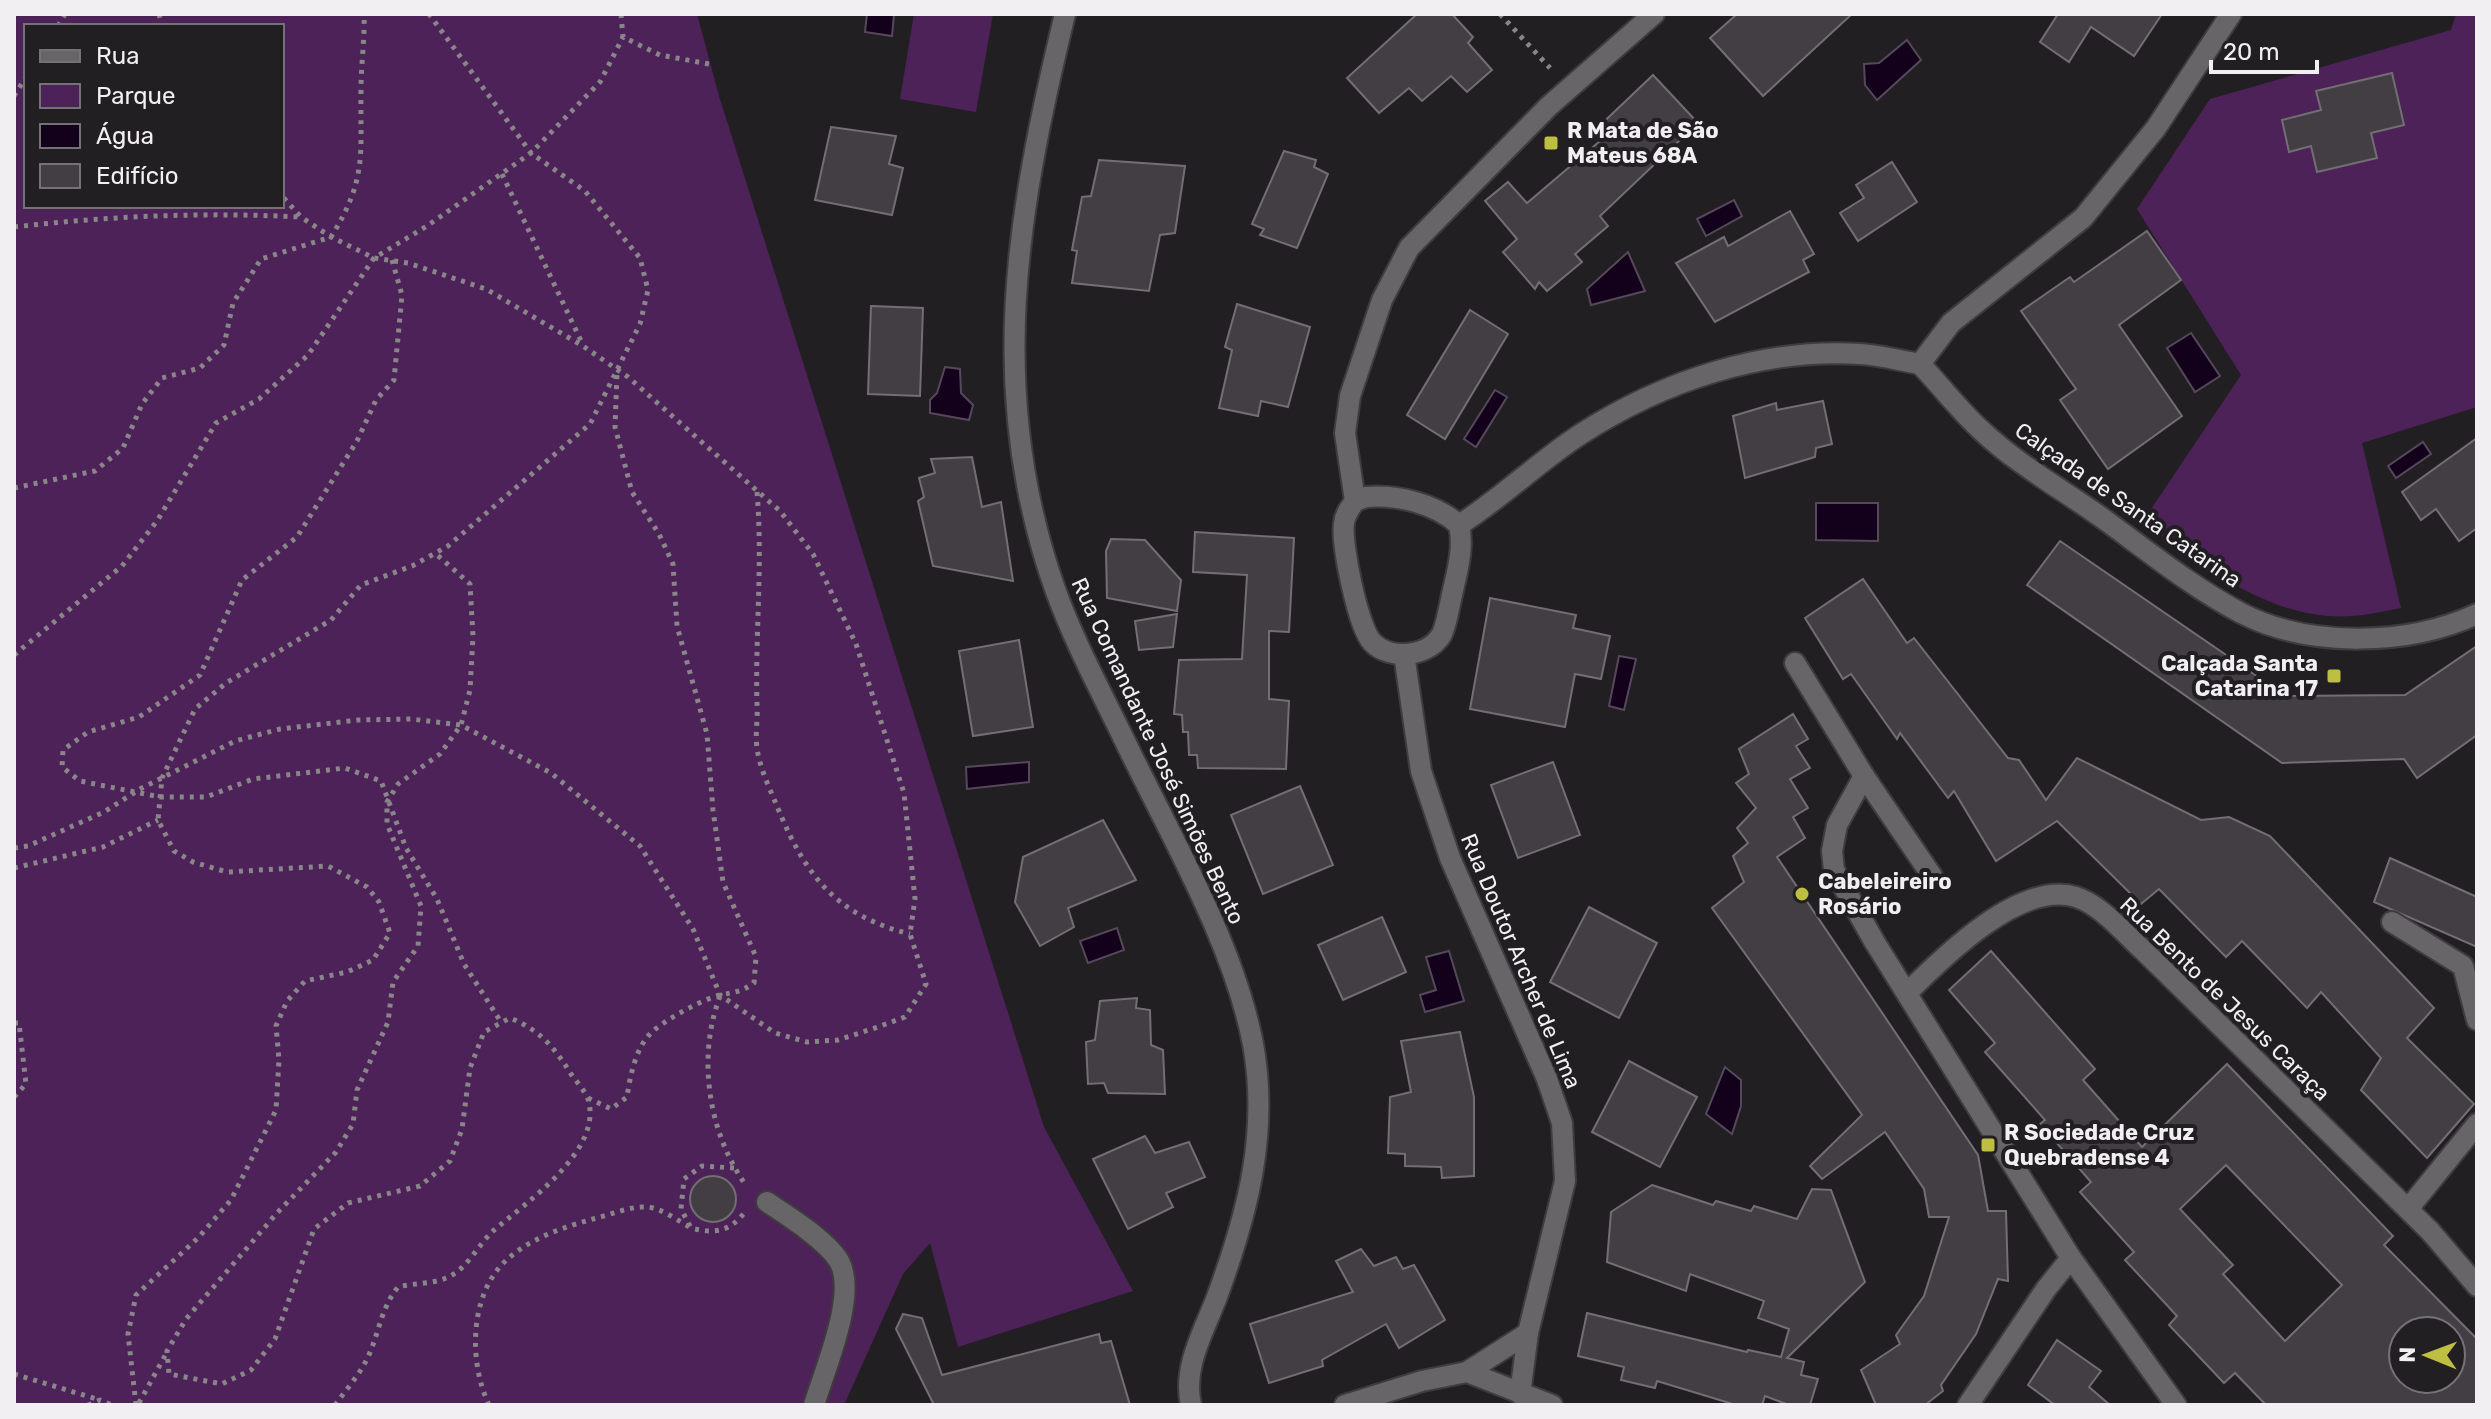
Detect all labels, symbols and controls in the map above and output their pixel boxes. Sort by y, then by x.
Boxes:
legend [24,24,284,208]
scale bar [2211,24,2317,74]
text: 20 m [2223,38,2280,66]
text: Rua [96,42,139,70]
text: Parque [96,82,175,110]
place label: R Mata de São Mateus 68A [1567,117,1719,169]
text: Água [96,122,154,150]
marker: R Mata de São Mateus 68A [1542,134,1560,152]
text: Edifício [96,162,179,190]
street label: Calçada de Santa Catarina [2010,417,2246,593]
street label: Rua Comandante José Simões Bento [1066,573,1250,929]
place label: Calçada Santa Catarina 17 [2161,650,2318,702]
marker: Calçada Santa Catarina 17 [2325,667,2343,685]
street label: Rua Doutor Archer de Lima [1455,829,1587,1093]
place label: Cabeleireiro Rosário [1818,868,1952,920]
marker: Cabeleireiro Rosário [1793,885,1811,903]
street label: Rua Bento de Jesus Caraça [2114,891,2336,1107]
place label: R Sociedade Cruz Quebradense 4 [2004,1119,2194,1171]
marker: R Sociedade Cruz Quebradense 4 [1979,1136,1997,1154]
north arrow [2387,1315,2467,1395]
text: N [2394,1347,2421,1363]

